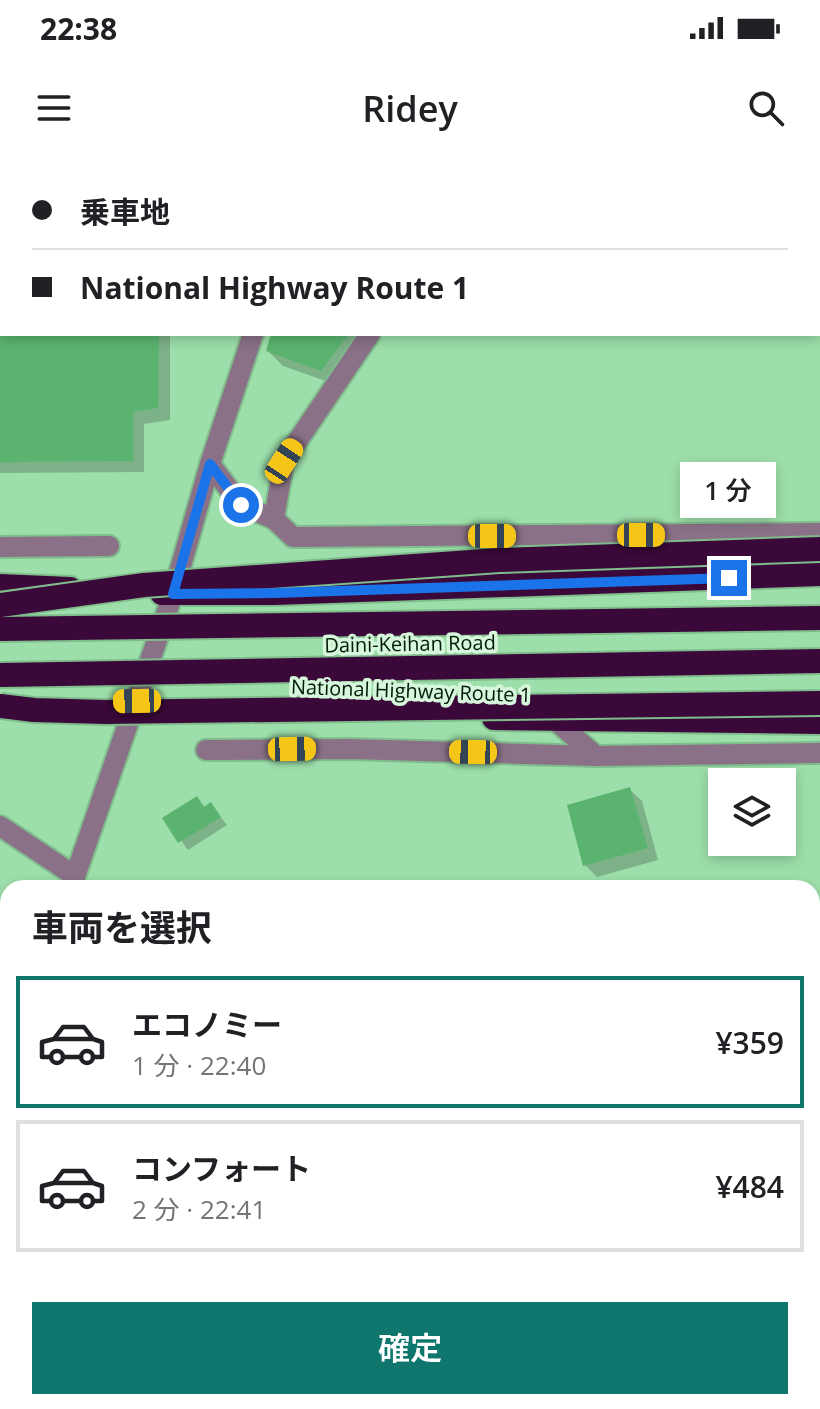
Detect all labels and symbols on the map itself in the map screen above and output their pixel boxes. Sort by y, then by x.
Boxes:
car [261,434,307,488]
callout: 1 分 [681,462,777,518]
route start [223,487,259,523]
car [617,523,665,547]
car [468,524,516,548]
route end [711,560,747,596]
street label: Daini-Keihan Road [324,629,496,658]
street label: National Highway Route 1 [290,673,532,708]
car [113,689,161,713]
car [268,737,316,761]
car [449,740,497,764]

